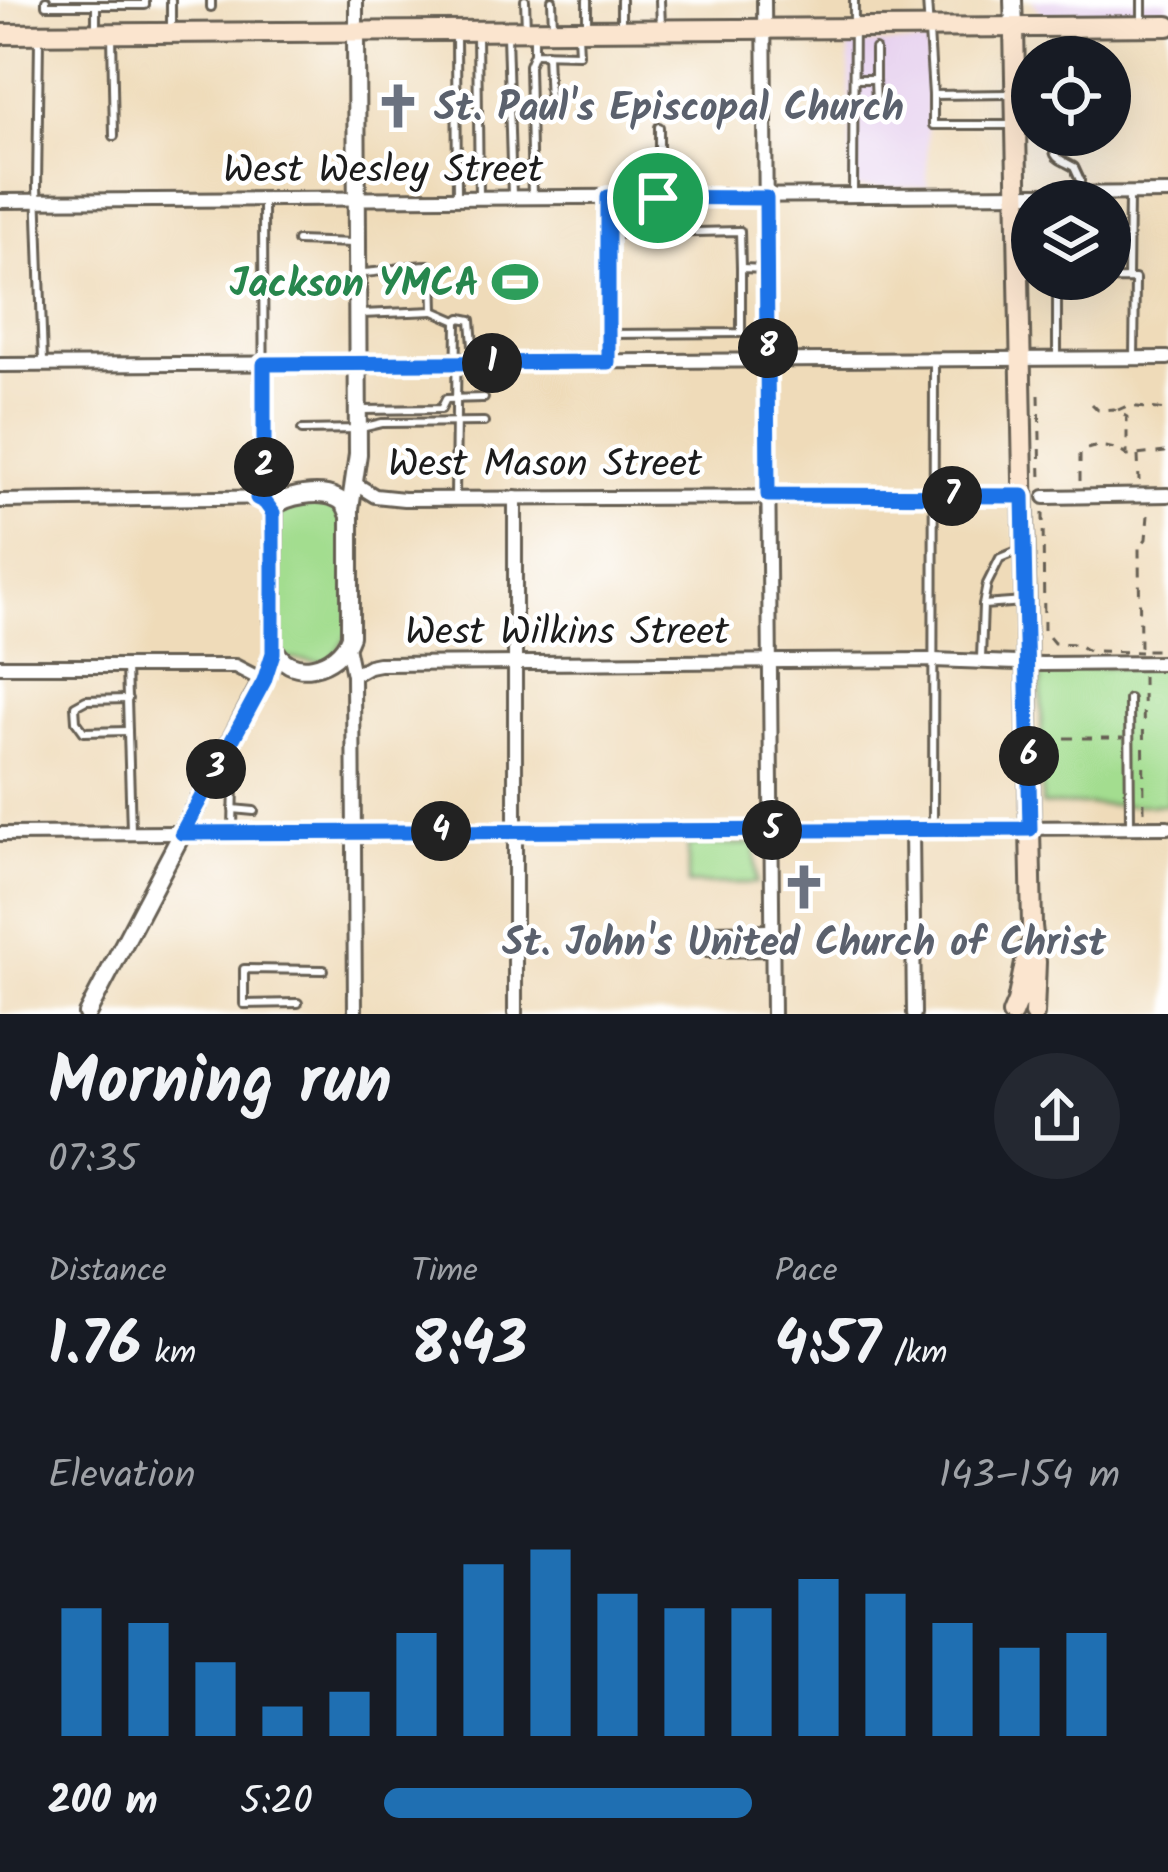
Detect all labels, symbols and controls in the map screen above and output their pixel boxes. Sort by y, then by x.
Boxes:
map controls [1011,36,1131,300]
button: locate [1011,36,1131,156]
place label: St. Paul's Episcopal Church [434,79,904,141]
church icon: St. Paul's Episcopal Church [373,81,423,131]
street label: West Wesley Street [223,141,544,203]
pin [607,147,709,249]
icon: arrive [625,165,691,231]
button: layers [1011,180,1131,300]
place label: Jackson YMCA [229,255,479,317]
sports icon: Jackson YMCA [490,257,540,307]
pin: 8 [738,318,798,378]
text: 8 [758,321,778,374]
pin: 1 [462,333,522,393]
text: 1 [487,336,497,389]
street label: West Mason Street [388,435,703,497]
pin: 2 [234,437,294,497]
text: 2 [254,440,274,493]
pin: 7 [922,466,982,526]
text: 7 [944,469,960,522]
street label: West Wilkins Street [405,603,730,665]
pin: 6 [999,726,1059,786]
text: 6 [1020,729,1038,782]
pin: 3 [186,739,246,799]
text: 3 [207,742,225,795]
pin: 5 [742,800,802,860]
pin: 4 [411,801,471,861]
text: 5 [764,803,780,856]
text: 4 [432,804,450,857]
church icon: St. John's United Church of Christ [779,862,829,912]
place label: St. John's United Church of Christ [502,914,1106,976]
text: Morning run [48,1032,392,1137]
button: share [994,1053,1120,1179]
text: 07:35 [48,1130,138,1192]
text: Distance [48,1246,167,1299]
text: Time [411,1246,478,1299]
text: Pace [775,1246,838,1299]
text: 1.76 [48,1299,141,1395]
text: 8:43 [411,1299,527,1395]
text: 4:57 [775,1299,881,1395]
text: km [141,1328,196,1381]
text: /km [881,1328,947,1381]
text: Elevation [48,1446,196,1508]
text: 143–154 m [939,1446,1120,1508]
text: 200 m [48,1772,158,1834]
text: 5:20 [240,1772,313,1834]

